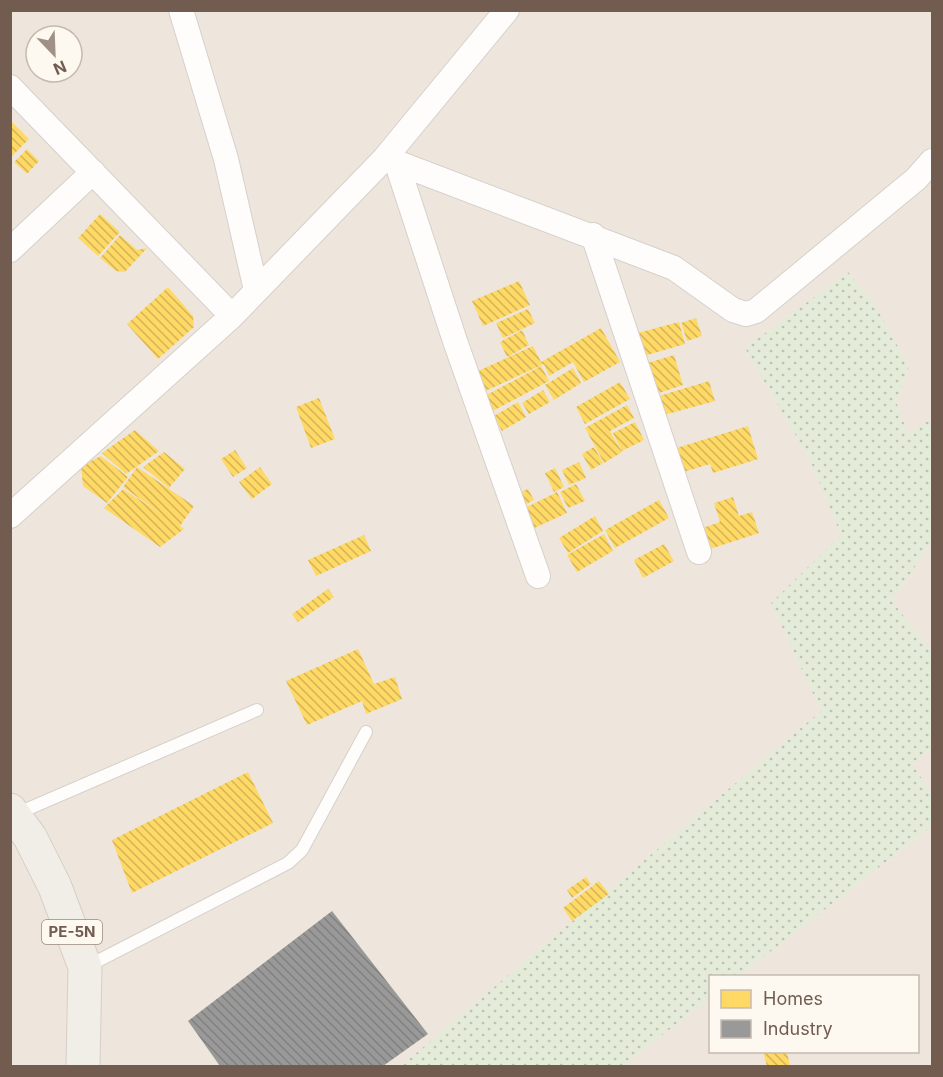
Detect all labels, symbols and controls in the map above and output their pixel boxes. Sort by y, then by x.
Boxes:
north arrow [24,24,84,84]
text: N [50,56,69,79]
road number: PE-5N [42,920,102,944]
legend [709,975,919,1053]
text: Homes [763,988,823,1009]
text: Industry [763,1018,833,1039]

